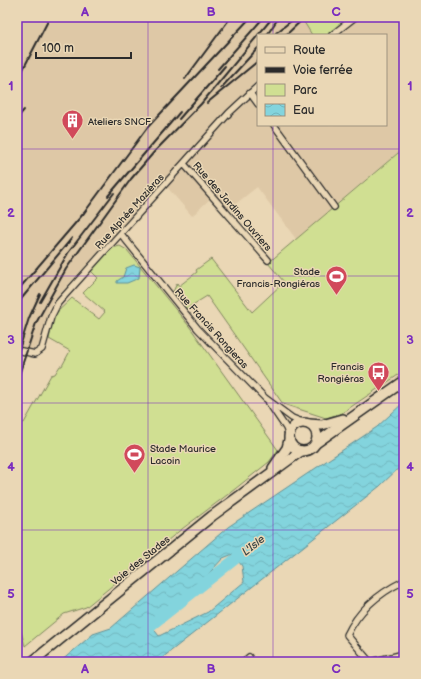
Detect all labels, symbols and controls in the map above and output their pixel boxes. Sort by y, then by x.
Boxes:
text: A [80,4,89,20]
text: B [206,4,216,20]
text: C [331,4,341,20]
scale bar [36,34,131,60]
legend [257,34,387,126]
text: 100 m [42,41,74,56]
text: Route [293,43,325,58]
text: Voie ferrée [293,63,353,78]
text: 1 [8,78,14,94]
text: 1 [407,78,413,94]
text: Parc [293,83,317,98]
text: Eau [293,103,314,118]
building icon: Ateliers SNCF [60,108,86,141]
place label: Ateliers SNCF [88,116,151,128]
street label: Rue des Jardins Ouvriers [190,160,274,254]
street label: Rue Alphée Maziéras [93,172,167,252]
text: 2 [7,205,15,221]
text: 2 [406,205,414,221]
sports icon: Stade Francis-Rongiéras [323,264,349,297]
place label: Stade Francis-Rongiéras [236,266,320,290]
street label: Rue Francis Rongieras [172,286,250,371]
text: 3 [7,332,15,348]
text: 3 [406,332,414,348]
bus stop icon: Francis Rongiéras [366,359,392,392]
place label: Francis Rongiéras [317,361,364,385]
sports icon: Stade Maurice Lacoin [122,441,148,474]
place label: Stade Maurice Lacoin [150,443,216,467]
text: 4 [7,459,15,475]
text: 4 [406,459,414,475]
water label: L'Isle [239,532,268,558]
street label: Voie des Stades [109,533,173,588]
text: 5 [7,586,15,602]
text: 5 [406,586,414,602]
text: A [80,661,89,677]
text: B [206,661,216,677]
text: C [331,661,341,677]

